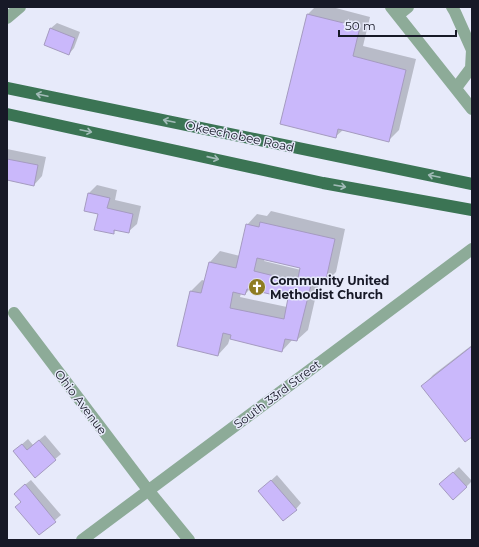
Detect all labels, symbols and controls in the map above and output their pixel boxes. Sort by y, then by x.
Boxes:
scale bar [339,12,456,38]
text: 50 m [345,18,376,33]
one-way arrow [36,91,49,99]
one-way arrow [163,117,176,125]
street label: Okeechobee Road [184,117,296,155]
one-way arrow [80,127,93,135]
one-way arrow [207,155,220,163]
one-way arrow [428,171,441,179]
one-way arrow [334,182,347,190]
place label: Community United Methodist Church [270,273,389,302]
church icon: Community United Methodist Church [247,277,267,297]
street label: South 33rd Street [231,356,323,432]
street label: Ohio Avenue [52,367,110,437]

